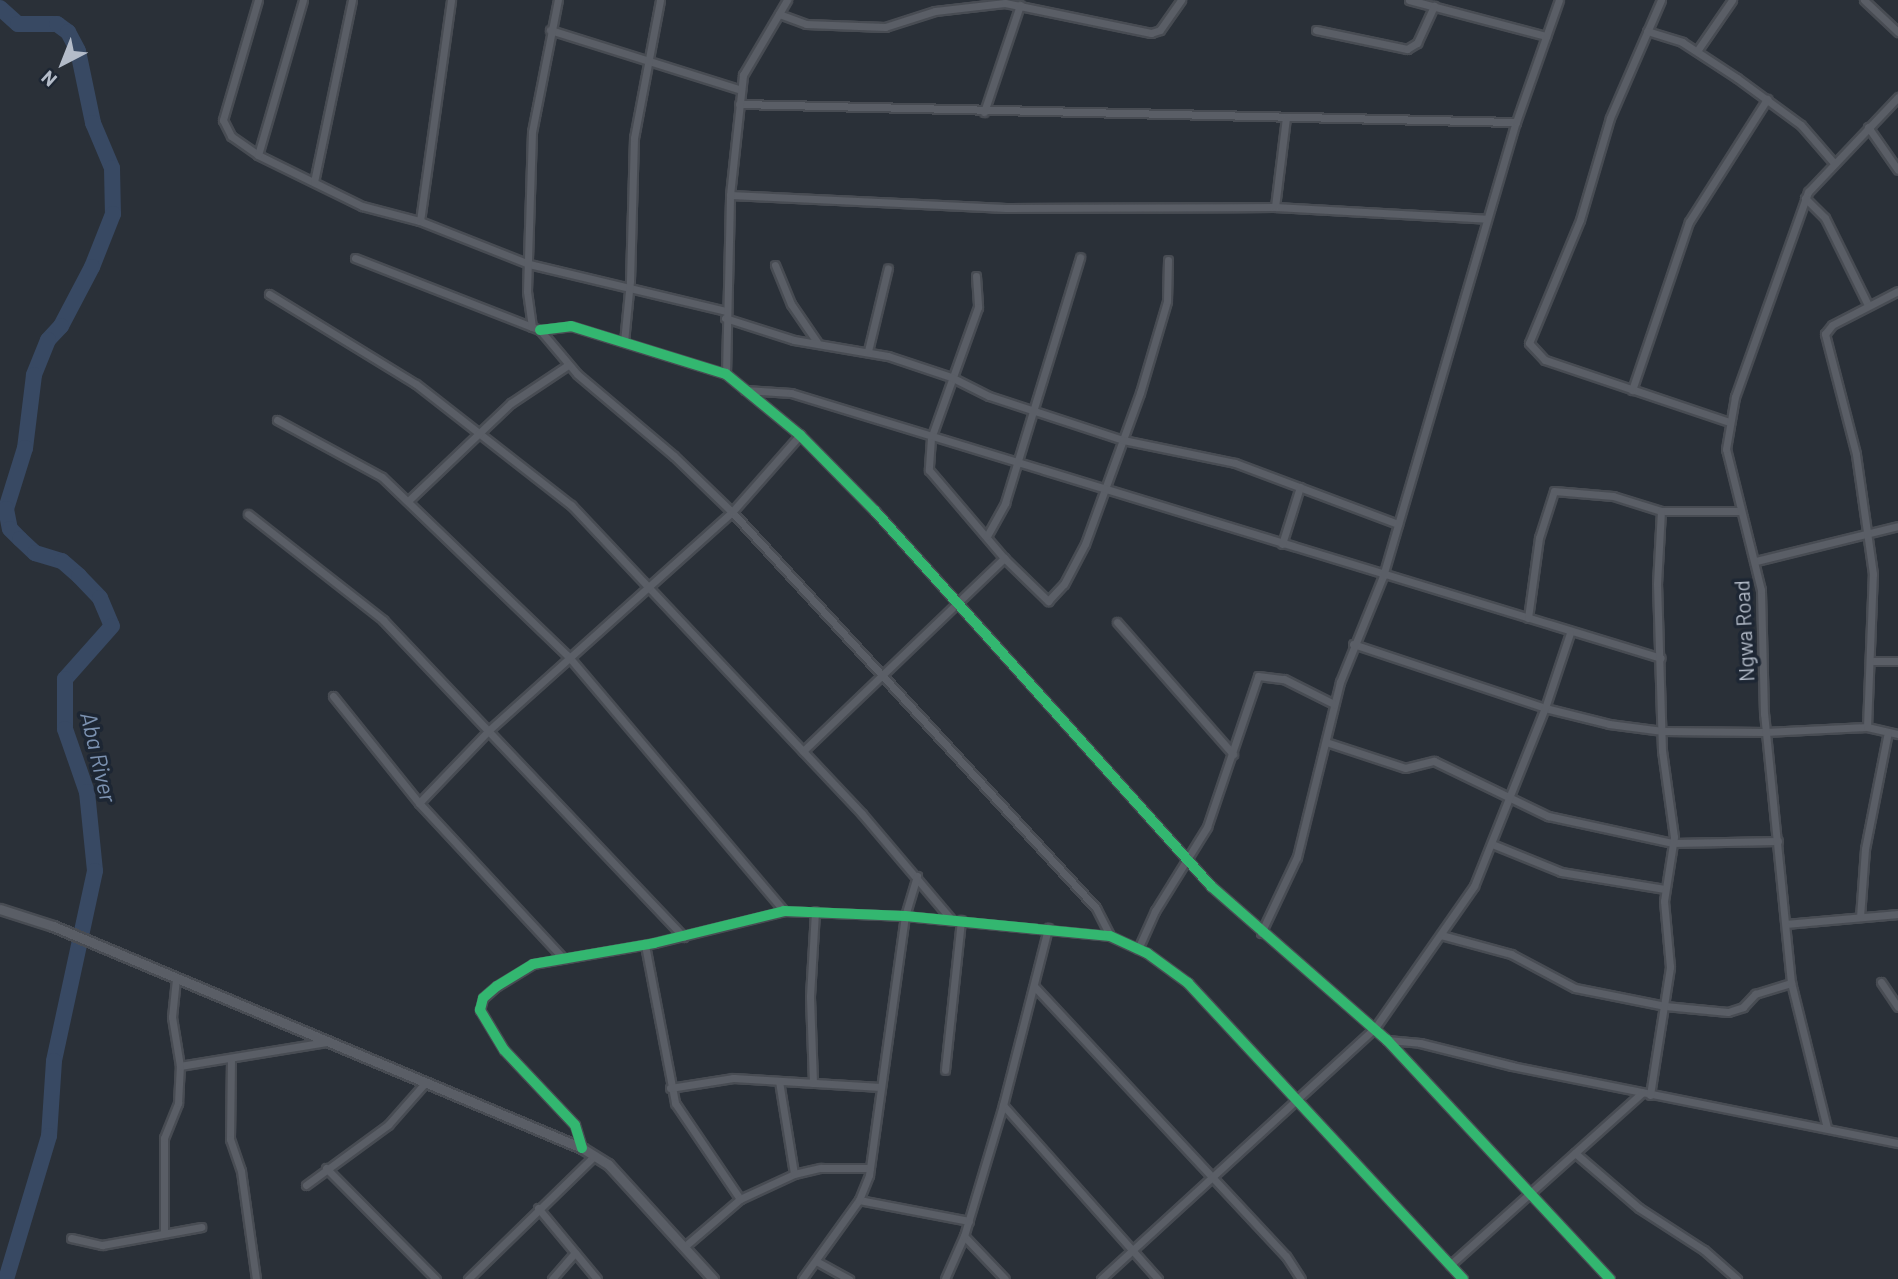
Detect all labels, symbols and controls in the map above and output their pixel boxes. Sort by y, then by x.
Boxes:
north arrow [28,28,98,98]
text: N [36,66,61,92]
street label: Ngwa Road [1729,580,1759,682]
water label: Aba River [75,709,123,805]

